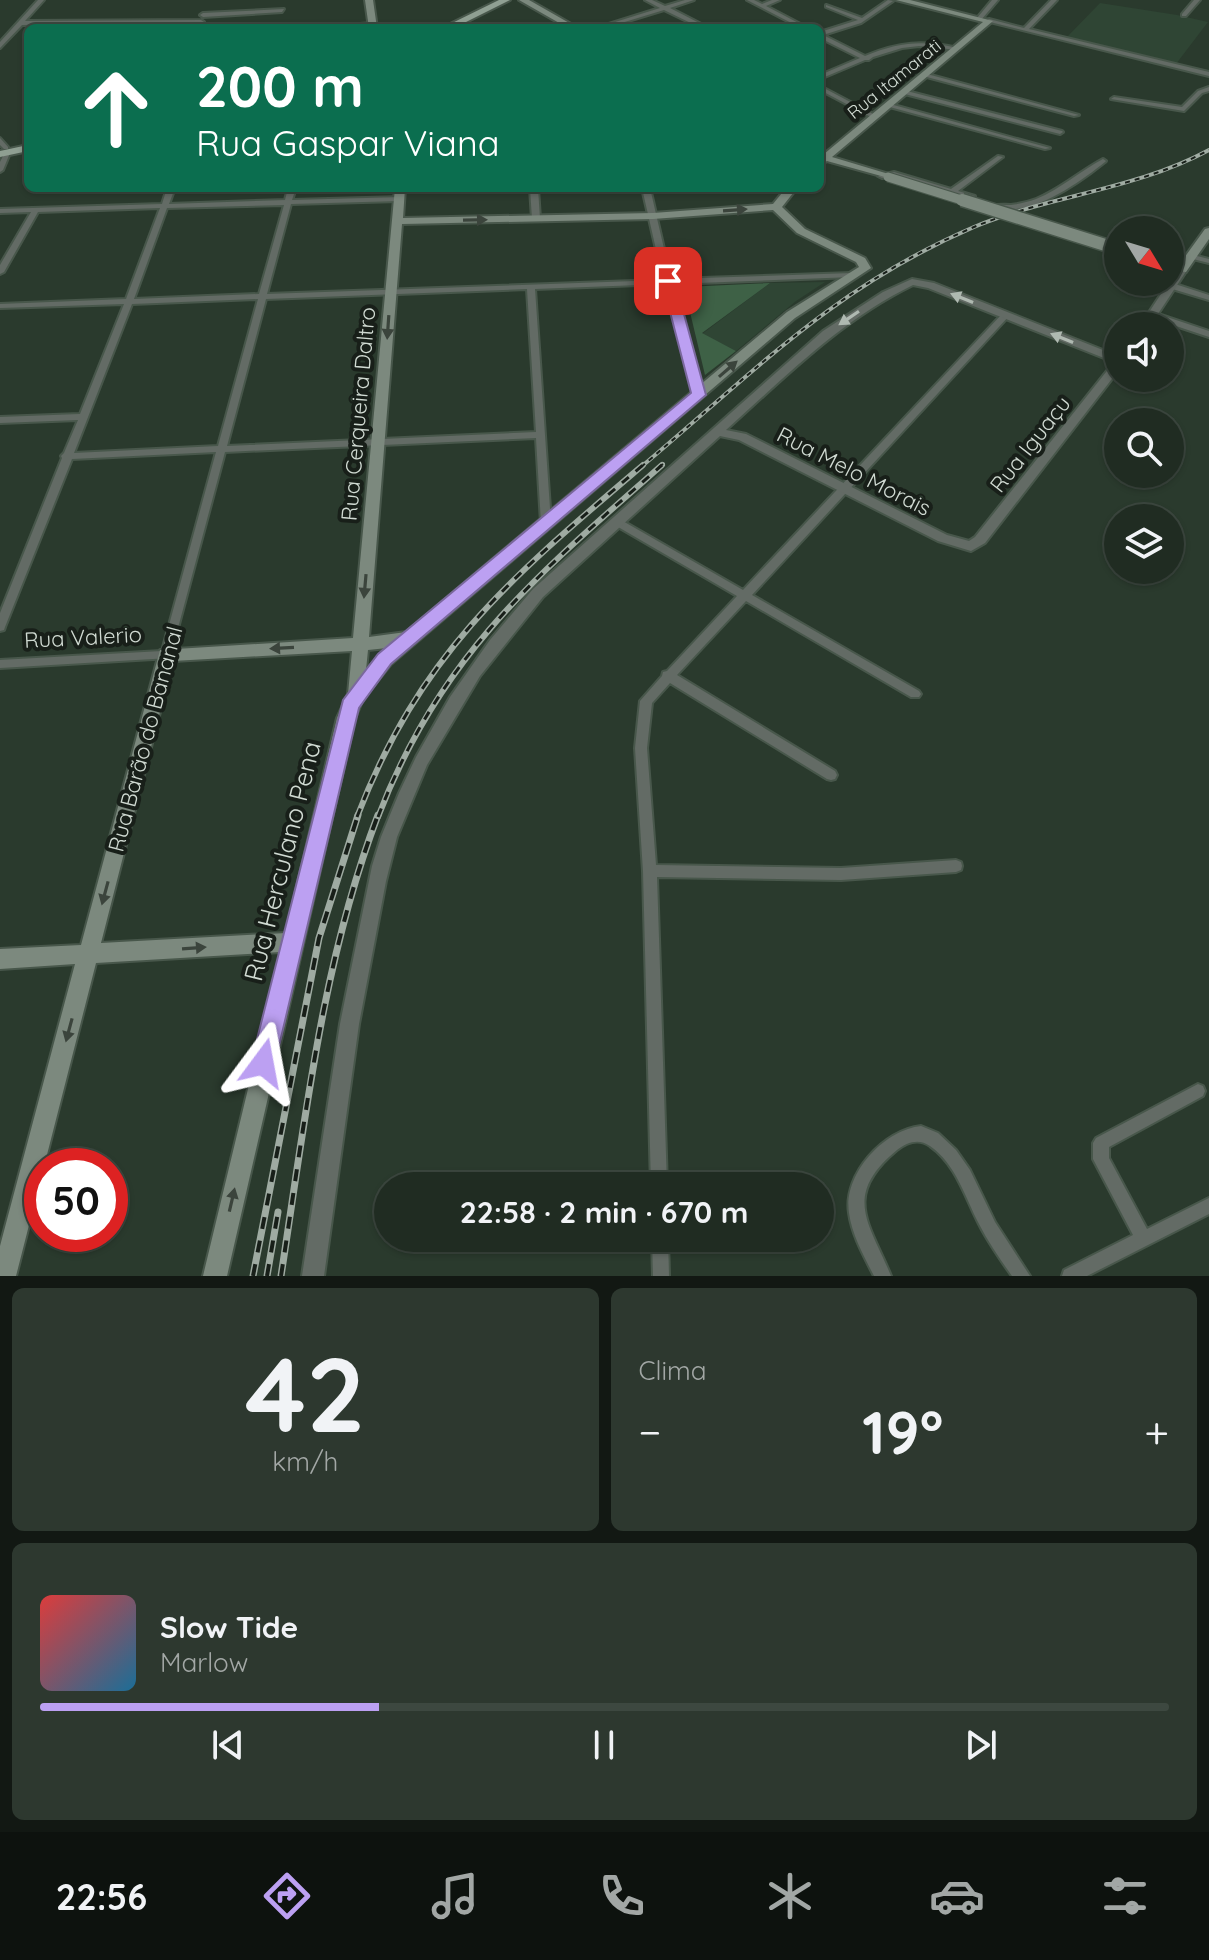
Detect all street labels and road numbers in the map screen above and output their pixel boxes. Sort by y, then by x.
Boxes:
street label: Rua Itamarati [842,34,946,124]
street label: Rua Cerqueira Daltro [335,306,381,522]
street label: Rua Iguaçu [984,390,1076,498]
street label: Rua Melo Morais [772,420,936,522]
street label: Rua Valerio [23,620,143,654]
street label: Rua Barão do Bananal [101,623,189,855]
street label: Rua Herculano Pena [236,738,328,984]

